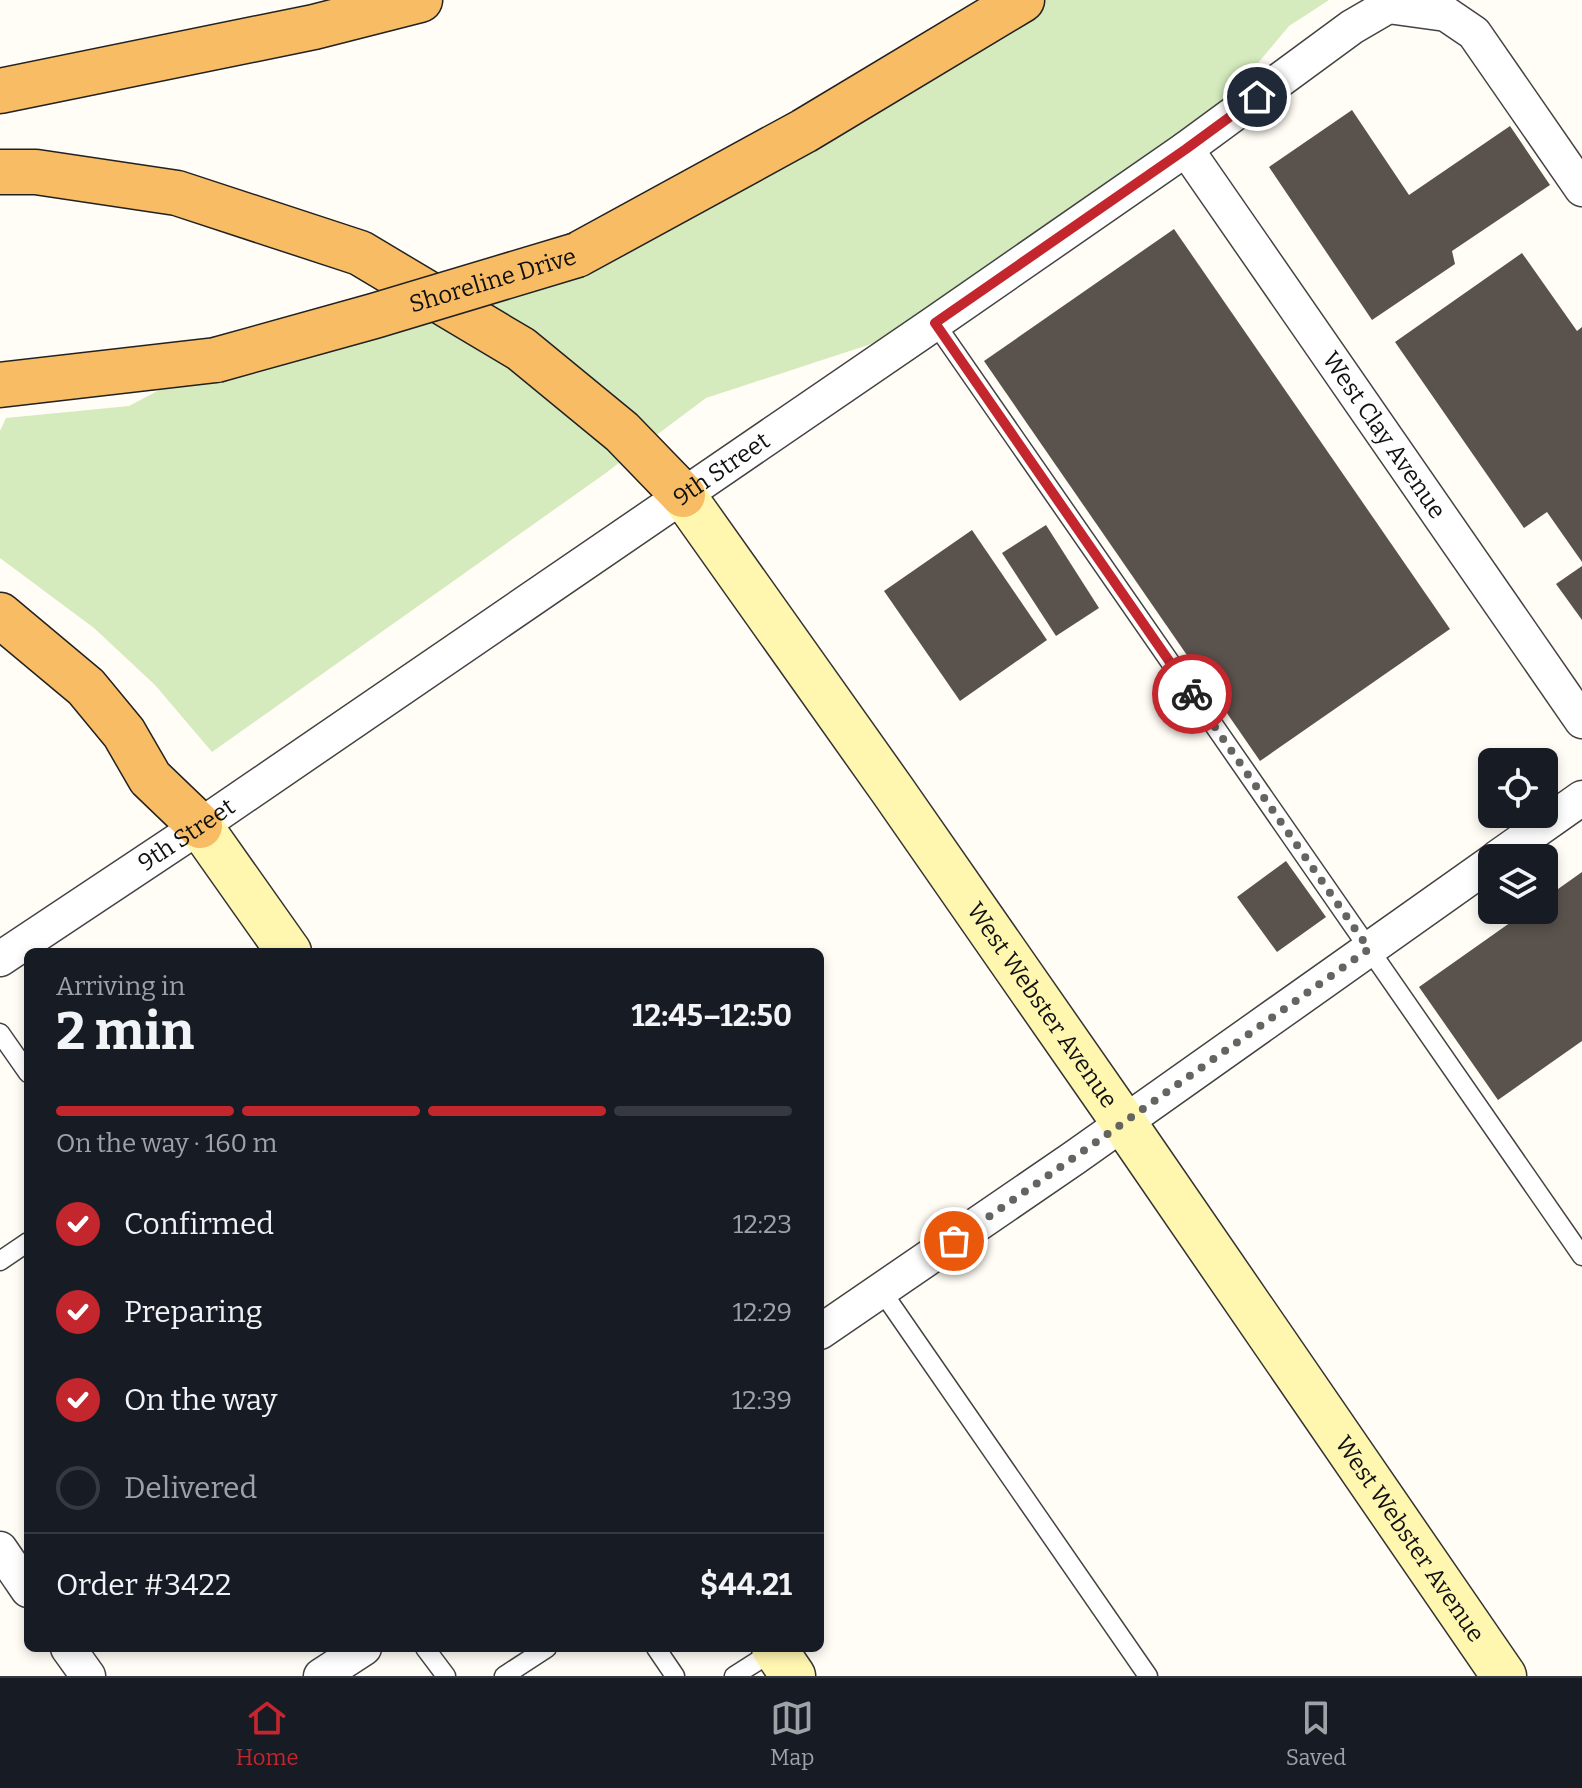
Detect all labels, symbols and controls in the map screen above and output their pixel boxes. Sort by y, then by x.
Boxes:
pin [1223,63,1291,131]
icon: home [1235,75,1279,119]
street label: Shoreline Drive [406,242,580,319]
street label: West Clay Avenue [1317,346,1452,524]
street label: 9th Street [668,426,775,512]
courier [1152,654,1232,734]
icon: bike [1170,672,1214,716]
map controls [1478,748,1558,924]
button: locate [1478,748,1558,828]
street label: 9th Street [133,792,240,877]
button: layers [1478,844,1558,924]
street label: West Webster Avenue [961,897,1123,1113]
text: Arriving in [56,971,185,1002]
text: 12:45–12:50 [631,998,792,1034]
text: 2 min [56,1000,194,1063]
text: On the way · 160 m [56,1128,277,1159]
icon: check [56,1202,100,1246]
text: Confirmed [124,1206,274,1242]
pin [920,1207,988,1275]
text: 12:23 [733,1209,792,1240]
icon: bag [932,1219,976,1263]
icon: check [56,1290,100,1334]
text: Preparing [124,1294,262,1330]
text: 12:29 [732,1297,792,1328]
icon: check [56,1378,100,1422]
text: On the way [124,1382,277,1418]
text: 12:39 [732,1385,792,1416]
street label: West Webster Avenue [1329,1431,1490,1647]
text: Delivered [124,1470,257,1506]
text: Order #3422 [56,1567,231,1603]
text: $44.21 [700,1567,792,1603]
tab: Home [236,1696,299,1771]
tab: Map [770,1696,814,1771]
tab: Saved [1286,1696,1346,1771]

